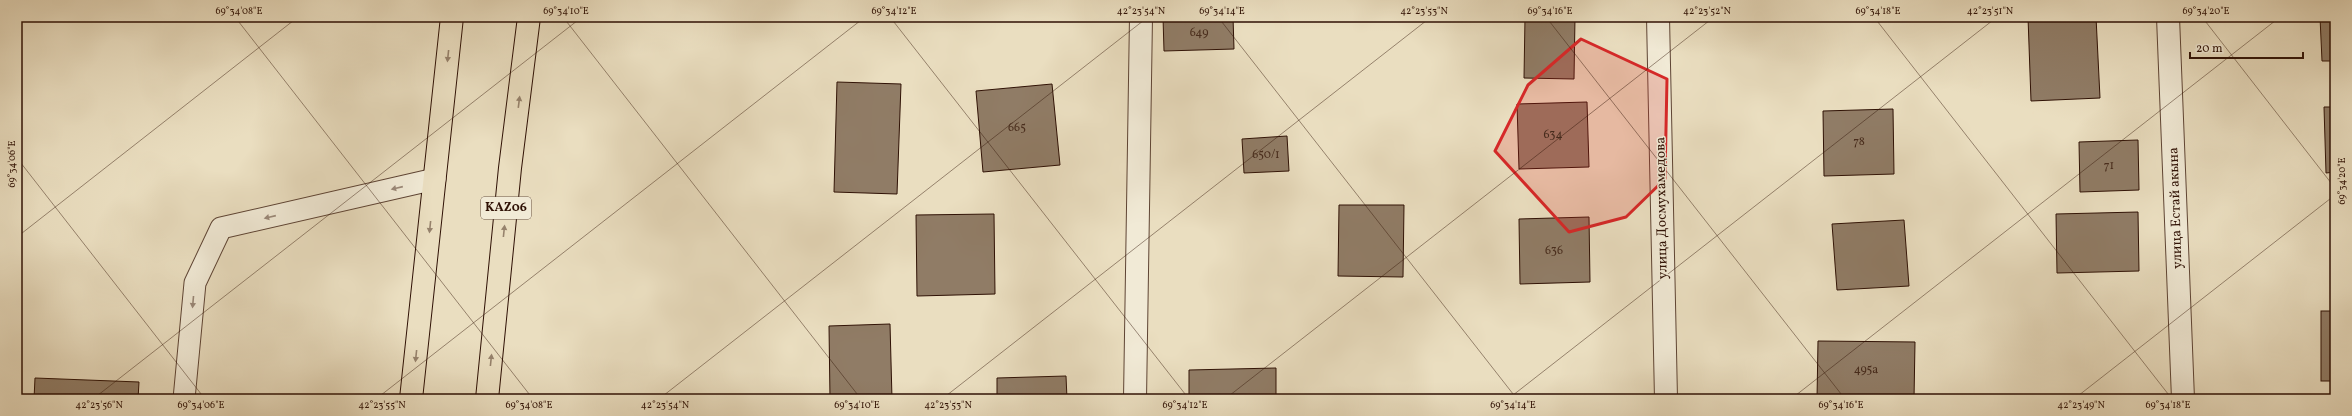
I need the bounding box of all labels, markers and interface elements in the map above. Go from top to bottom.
text: 69°34'08"E [216,4,262,18]
text: 69°34'10"E [543,4,589,18]
text: 69°34'12"E [871,4,917,18]
text: 42°23'54"N [1117,4,1166,18]
text: 69°34'14"E [1199,4,1245,18]
text: 42°23'53"N [1400,4,1448,18]
text: 69°34'16"E [1528,4,1572,18]
text: 42°23'52"N [1683,4,1731,18]
text: 69°34'18"E [1856,4,1900,18]
text: 42°23'51"N [1967,4,2014,18]
text: 69°34'20"E [2183,4,2230,18]
house number: 649 [1190,25,1208,41]
scale bar [2190,34,2303,60]
text: 20 m [2196,41,2223,57]
one-way arrow [445,50,452,62]
one-way arrow [516,96,522,108]
house number: 665 [1008,120,1026,136]
house number: 634 [1543,127,1563,143]
house number: 78 [1853,134,1865,150]
street label: улица Досмухамедова [1651,137,1673,279]
text: 69°34'06"E [5,140,19,188]
house number: 650/1 [1252,147,1280,163]
street label: улица Естай акына [2164,147,2188,269]
house number: 71 [2104,158,2114,174]
text: 69°34'20"E [2335,158,2349,205]
one-way arrow [391,185,403,191]
road number: KАZ06 [481,197,531,219]
one-way arrow [264,214,276,220]
one-way arrow [426,221,433,233]
one-way arrow [501,225,507,237]
house number: 636 [1545,243,1563,259]
one-way arrow [190,296,197,308]
one-way arrow [413,350,419,362]
one-way arrow [488,354,494,366]
house number: 495а [1854,362,1878,378]
text: 42°23'56"N [75,398,123,412]
text: 69°34'06"E [177,398,225,412]
text: 42°23'55"N [358,398,406,412]
text: 69°34'08"E [506,398,552,412]
text: 42°23'54"N [641,398,690,412]
text: 69°34'10"E [834,398,880,412]
text: 42°23'53"N [924,398,972,412]
text: 69°34'12"E [1162,398,1208,412]
text: 69°34'14"E [1490,398,1536,412]
text: 69°34'16"E [1819,398,1863,412]
text: 42°23'49"N [2057,398,2105,412]
text: 69°34'18"E [2146,398,2190,412]

